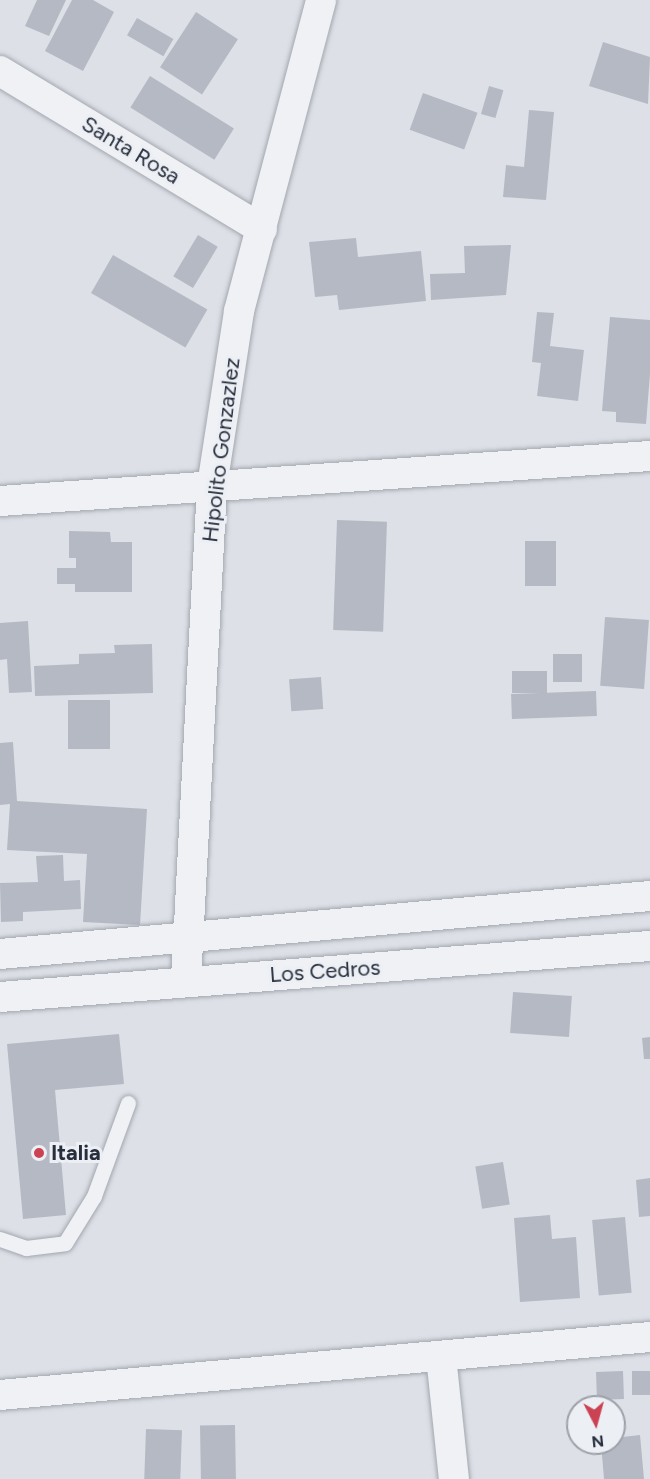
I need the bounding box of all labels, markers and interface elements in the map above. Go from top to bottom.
street label: Santa Rosa [77,110,185,190]
street label: Hipolito Gonzazlez [197,356,245,544]
street label: Los Cedros [269,954,381,988]
place label: Italia [51,1140,101,1166]
marker: Italia [32,1146,46,1160]
north arrow [566,1395,626,1455]
text: N [591,1431,605,1452]

